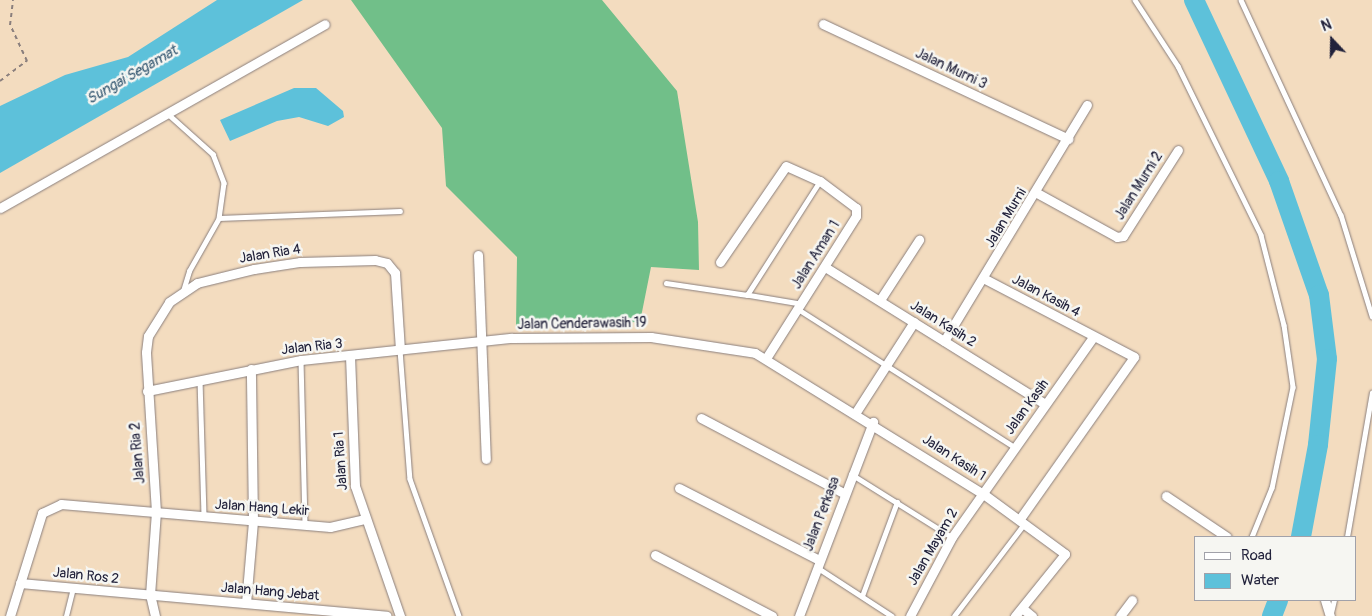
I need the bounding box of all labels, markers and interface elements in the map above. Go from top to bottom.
north arrow [1307,15,1357,65]
text: N [1319,16,1334,35]
water label: Sungai Segamat [83,42,181,108]
street label: Jalan Murni 3 [913,45,989,93]
street label: Jalan Murni 2 [1111,149,1167,223]
street label: Jalan Murni [982,185,1030,251]
street label: Jalan Aman 1 [788,218,844,292]
street label: Jalan Ria 4 [238,241,302,267]
street label: Jalan Kasih 4 [1009,271,1083,321]
street label: Jalan Kasih 2 [907,297,979,351]
street label: Jalan Cenderawasih 19 [517,314,647,334]
street label: Jalan Ria 3 [281,335,343,359]
street label: Jalan Kasih [1001,376,1053,438]
street label: Jalan Ria 2 [127,422,149,484]
street label: Jalan Ria 1 [331,431,351,491]
street label: Jalan Kasih 1 [919,431,989,485]
street label: Jalan Perkasa [800,474,844,554]
street label: Jalan Hang Lekir [214,496,310,520]
street label: Jalan Mayam 2 [904,506,962,588]
legend [1194,536,1357,601]
text: Road [1241,546,1272,565]
street label: Jalan Ros 2 [52,564,120,588]
text: Water [1241,571,1279,590]
street label: Jalan Hang Jebat [220,579,320,605]

